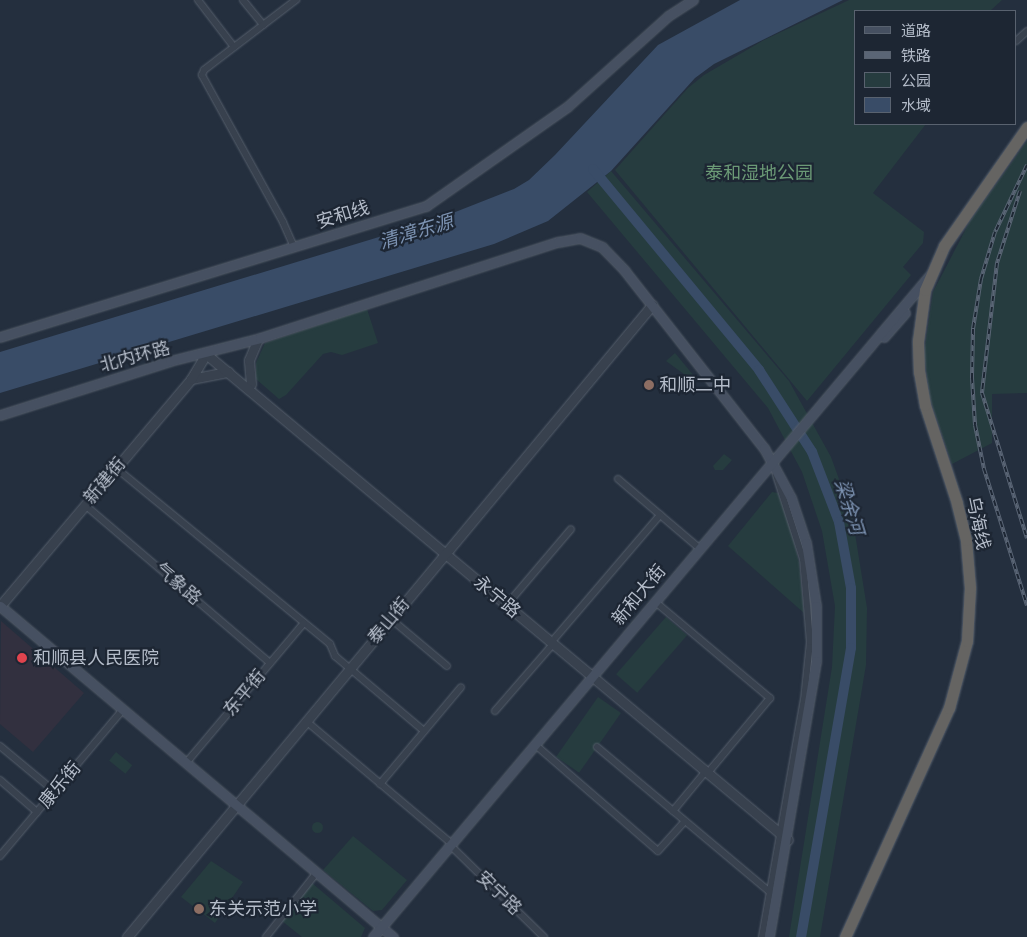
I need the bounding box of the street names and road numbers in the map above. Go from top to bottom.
street label: 安和线 [314,197,372,233]
street label: 北内环路 [97,337,173,377]
street label: 新建街 [79,453,131,509]
street label: 乌海线 [962,494,994,552]
street label: 气象路 [150,558,206,610]
street label: 新和大街 [608,560,670,630]
street label: 永宁路 [469,571,525,623]
street label: 泰山街 [363,593,415,649]
street label: 东平街 [219,665,271,721]
street label: 康乐街 [34,757,86,813]
street label: 安宁路 [472,866,526,920]

